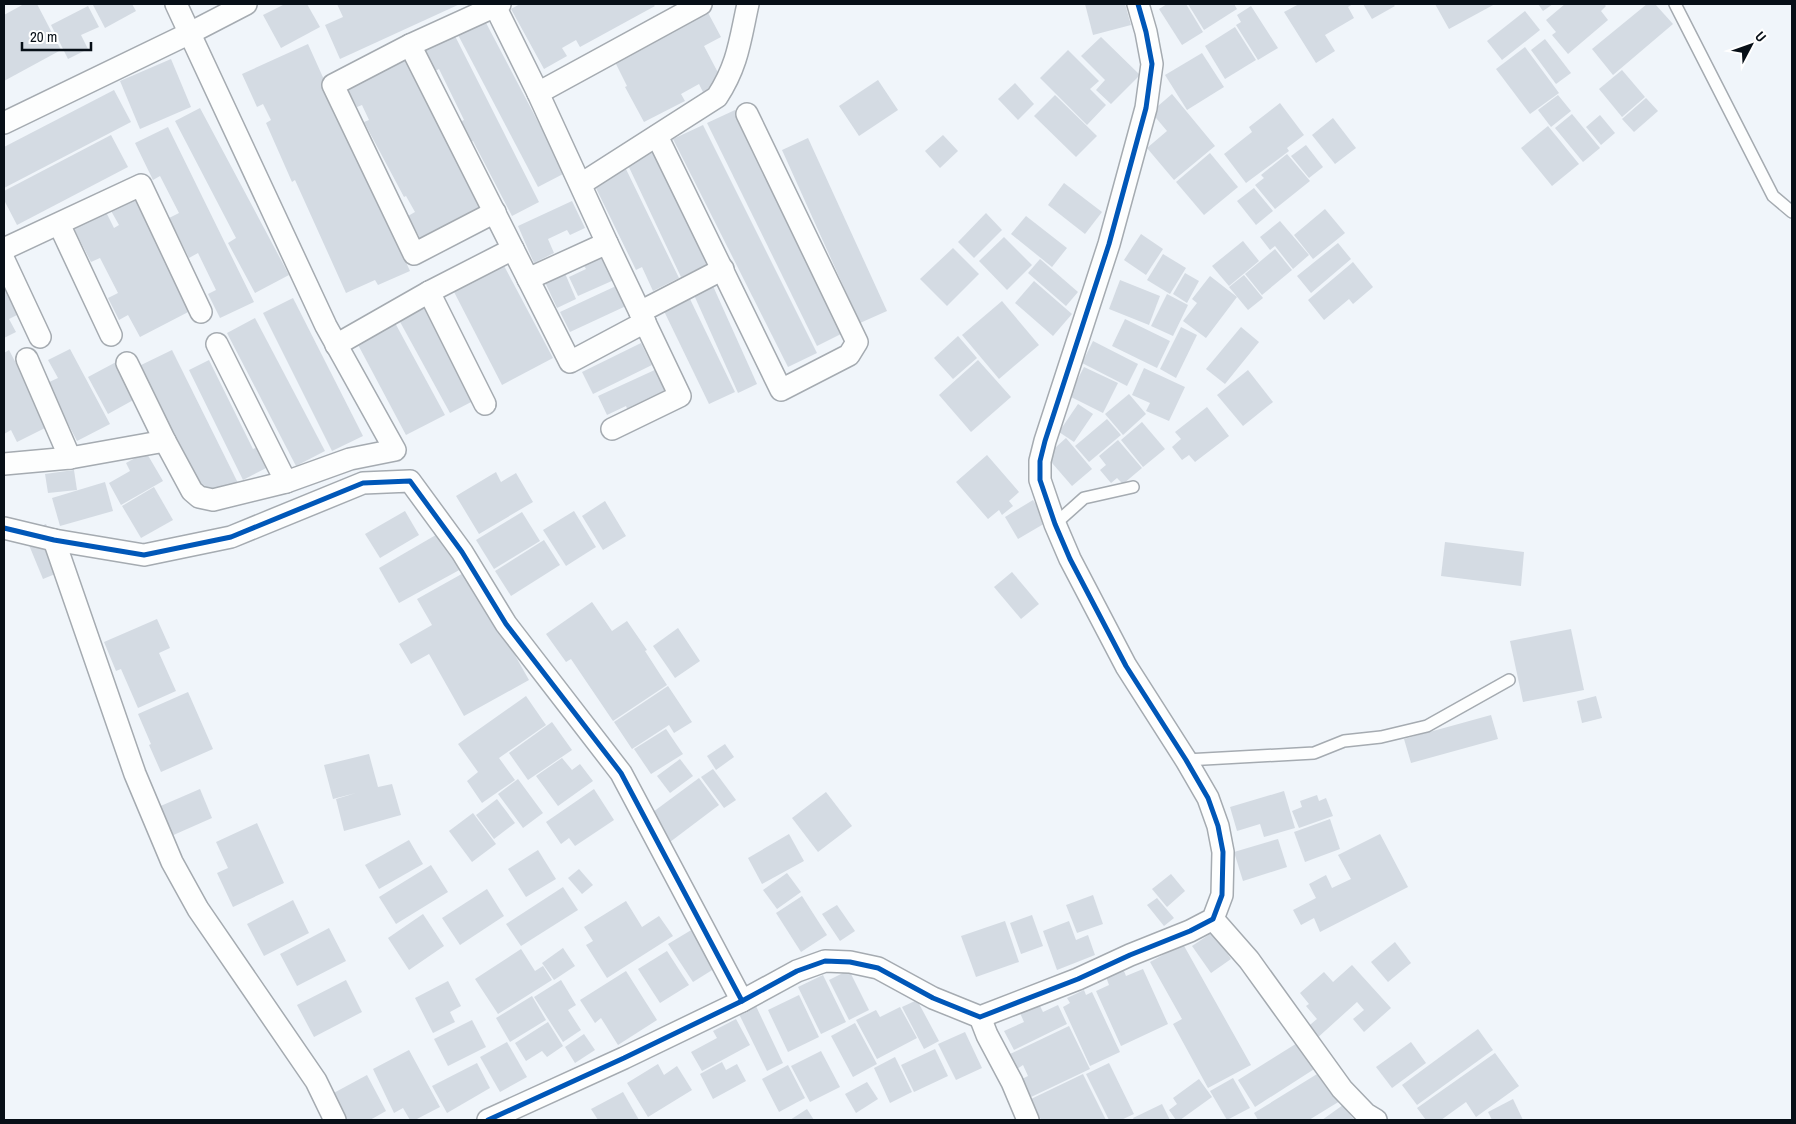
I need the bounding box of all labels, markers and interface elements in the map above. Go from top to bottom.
scale bar [22,20,91,52]
north arrow [1726,20,1776,70]
text: 20 m [30,26,57,47]
text: U [1751,27,1770,46]

